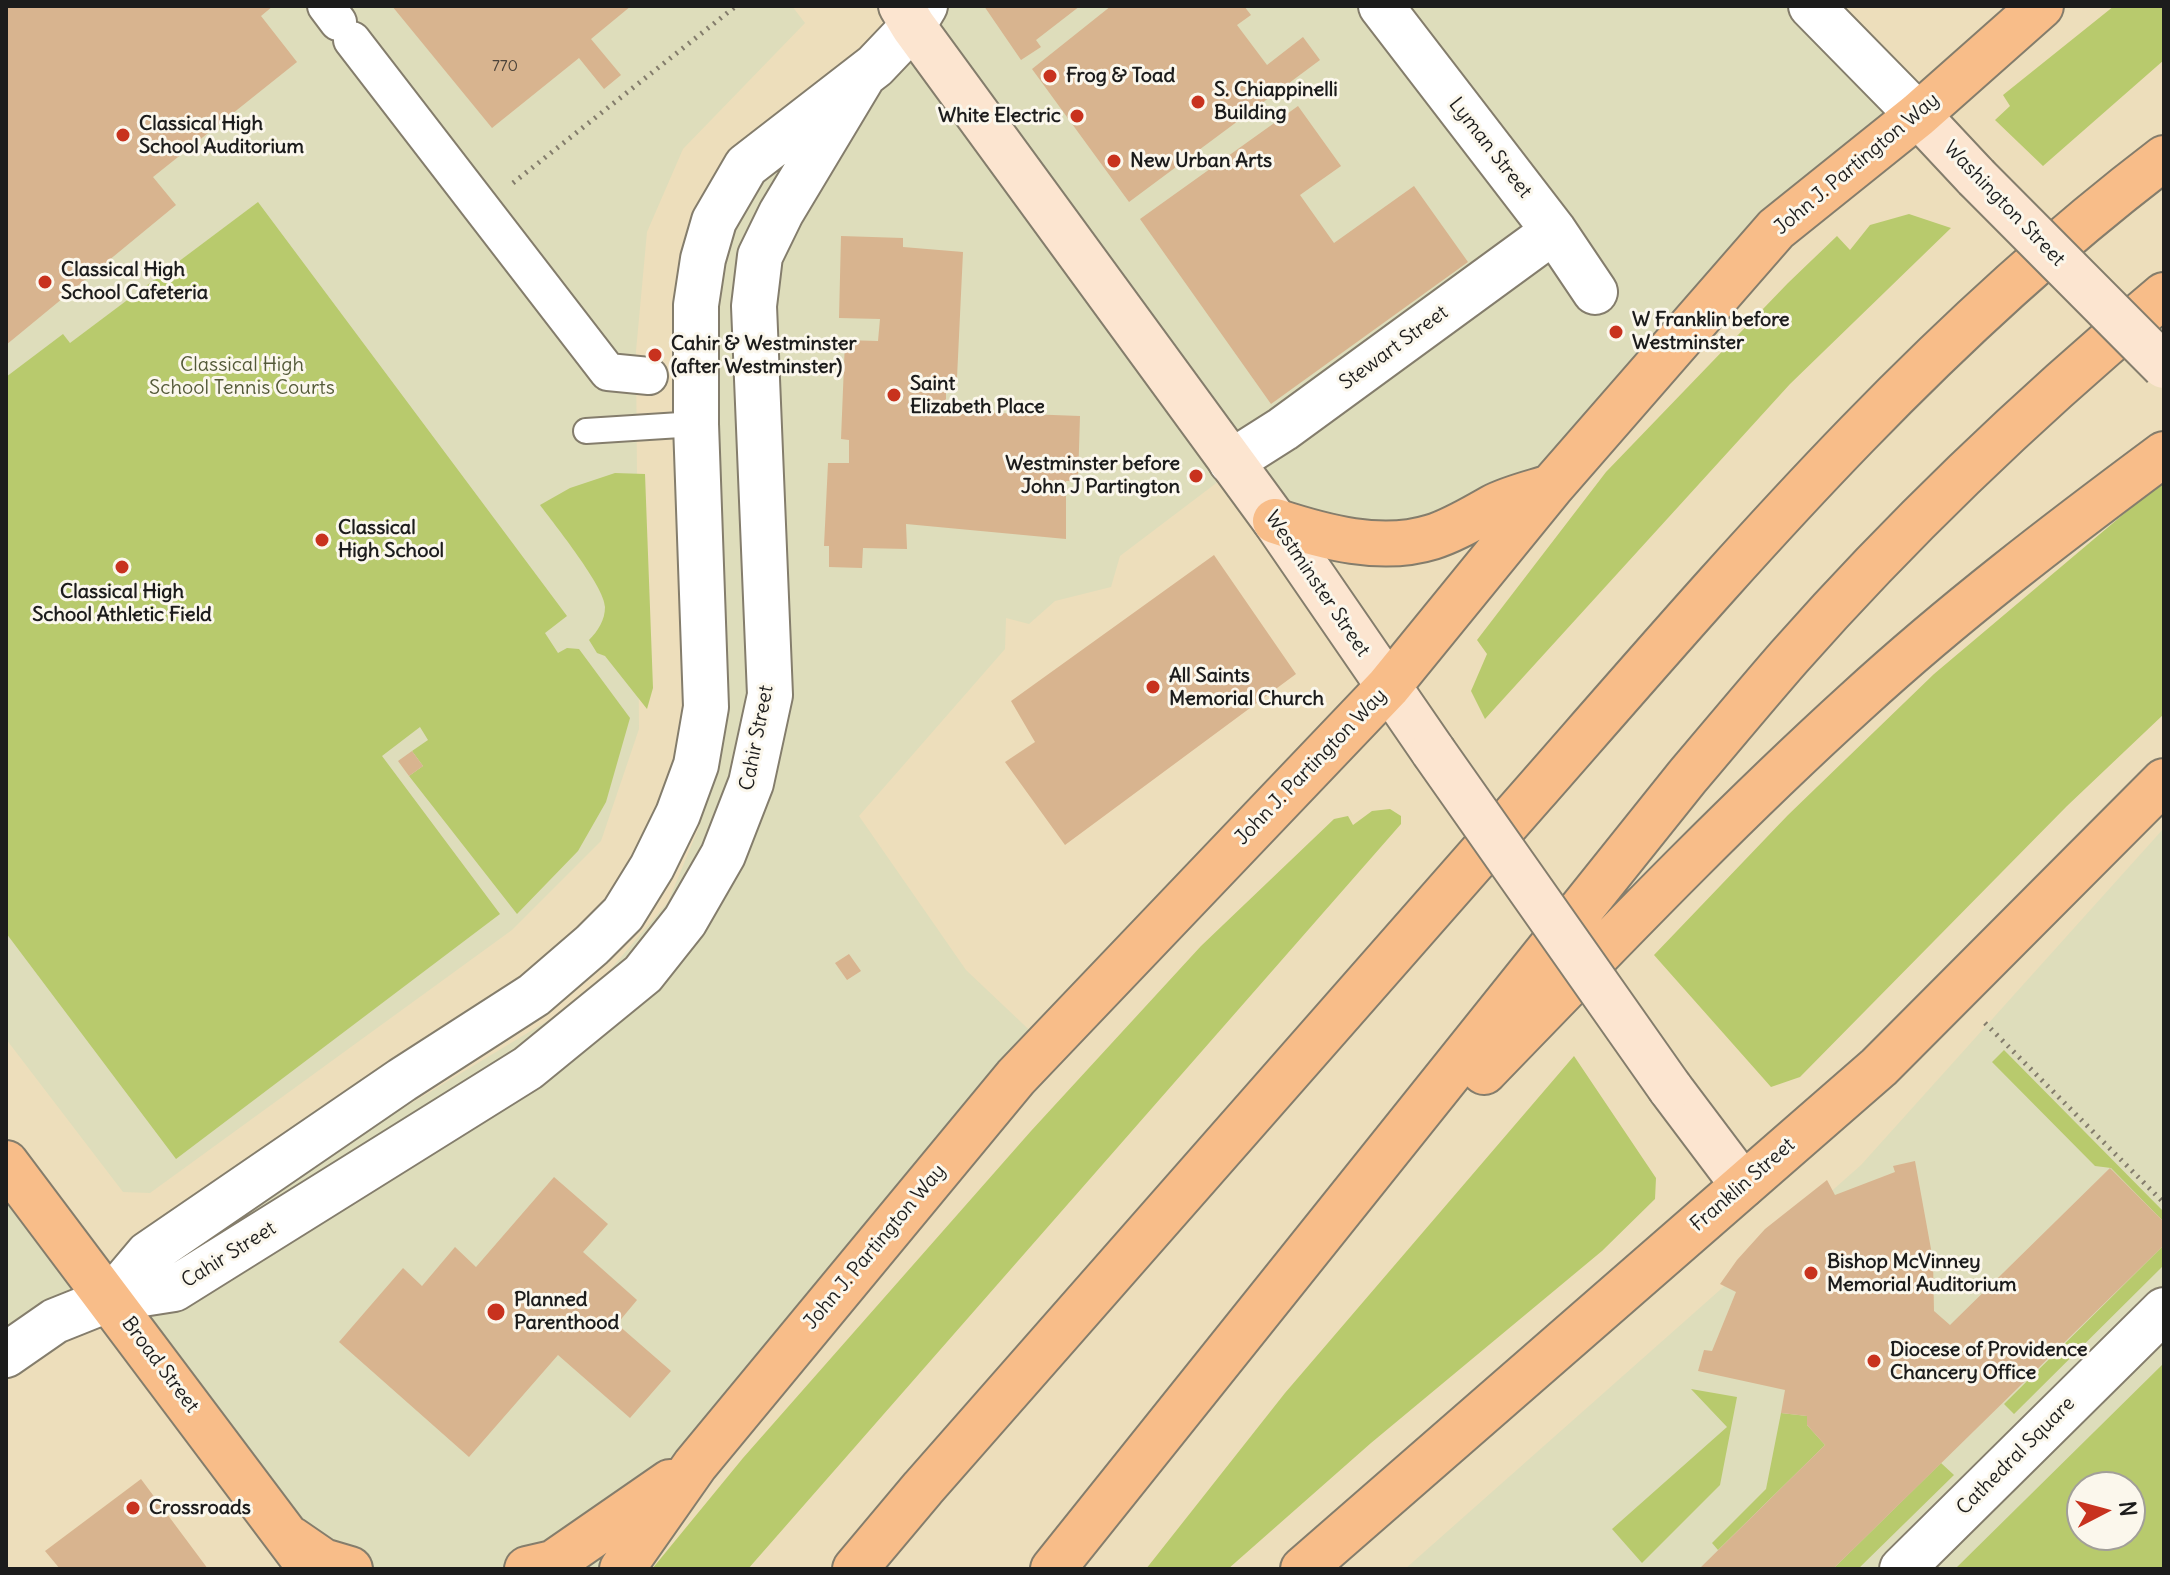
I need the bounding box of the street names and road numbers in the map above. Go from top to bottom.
street label: John J. Partington Way [1770,88,1944,240]
street label: Lyman Street [1443,93,1537,203]
street label: Washington Street [1938,136,2070,272]
street label: Stewart Street [1335,301,1453,395]
street label: Westminster Street [1259,507,1375,661]
street label: Cahir Street [735,683,779,793]
street label: John J. Partington Way [1230,684,1392,850]
street label: Franklin Street [1686,1133,1800,1237]
street label: John J. Partington Way [799,1160,951,1334]
street label: Cahir Street [177,1217,281,1293]
street label: Broad Street [116,1312,204,1418]
street label: Cathedral Square [1952,1392,2080,1520]

